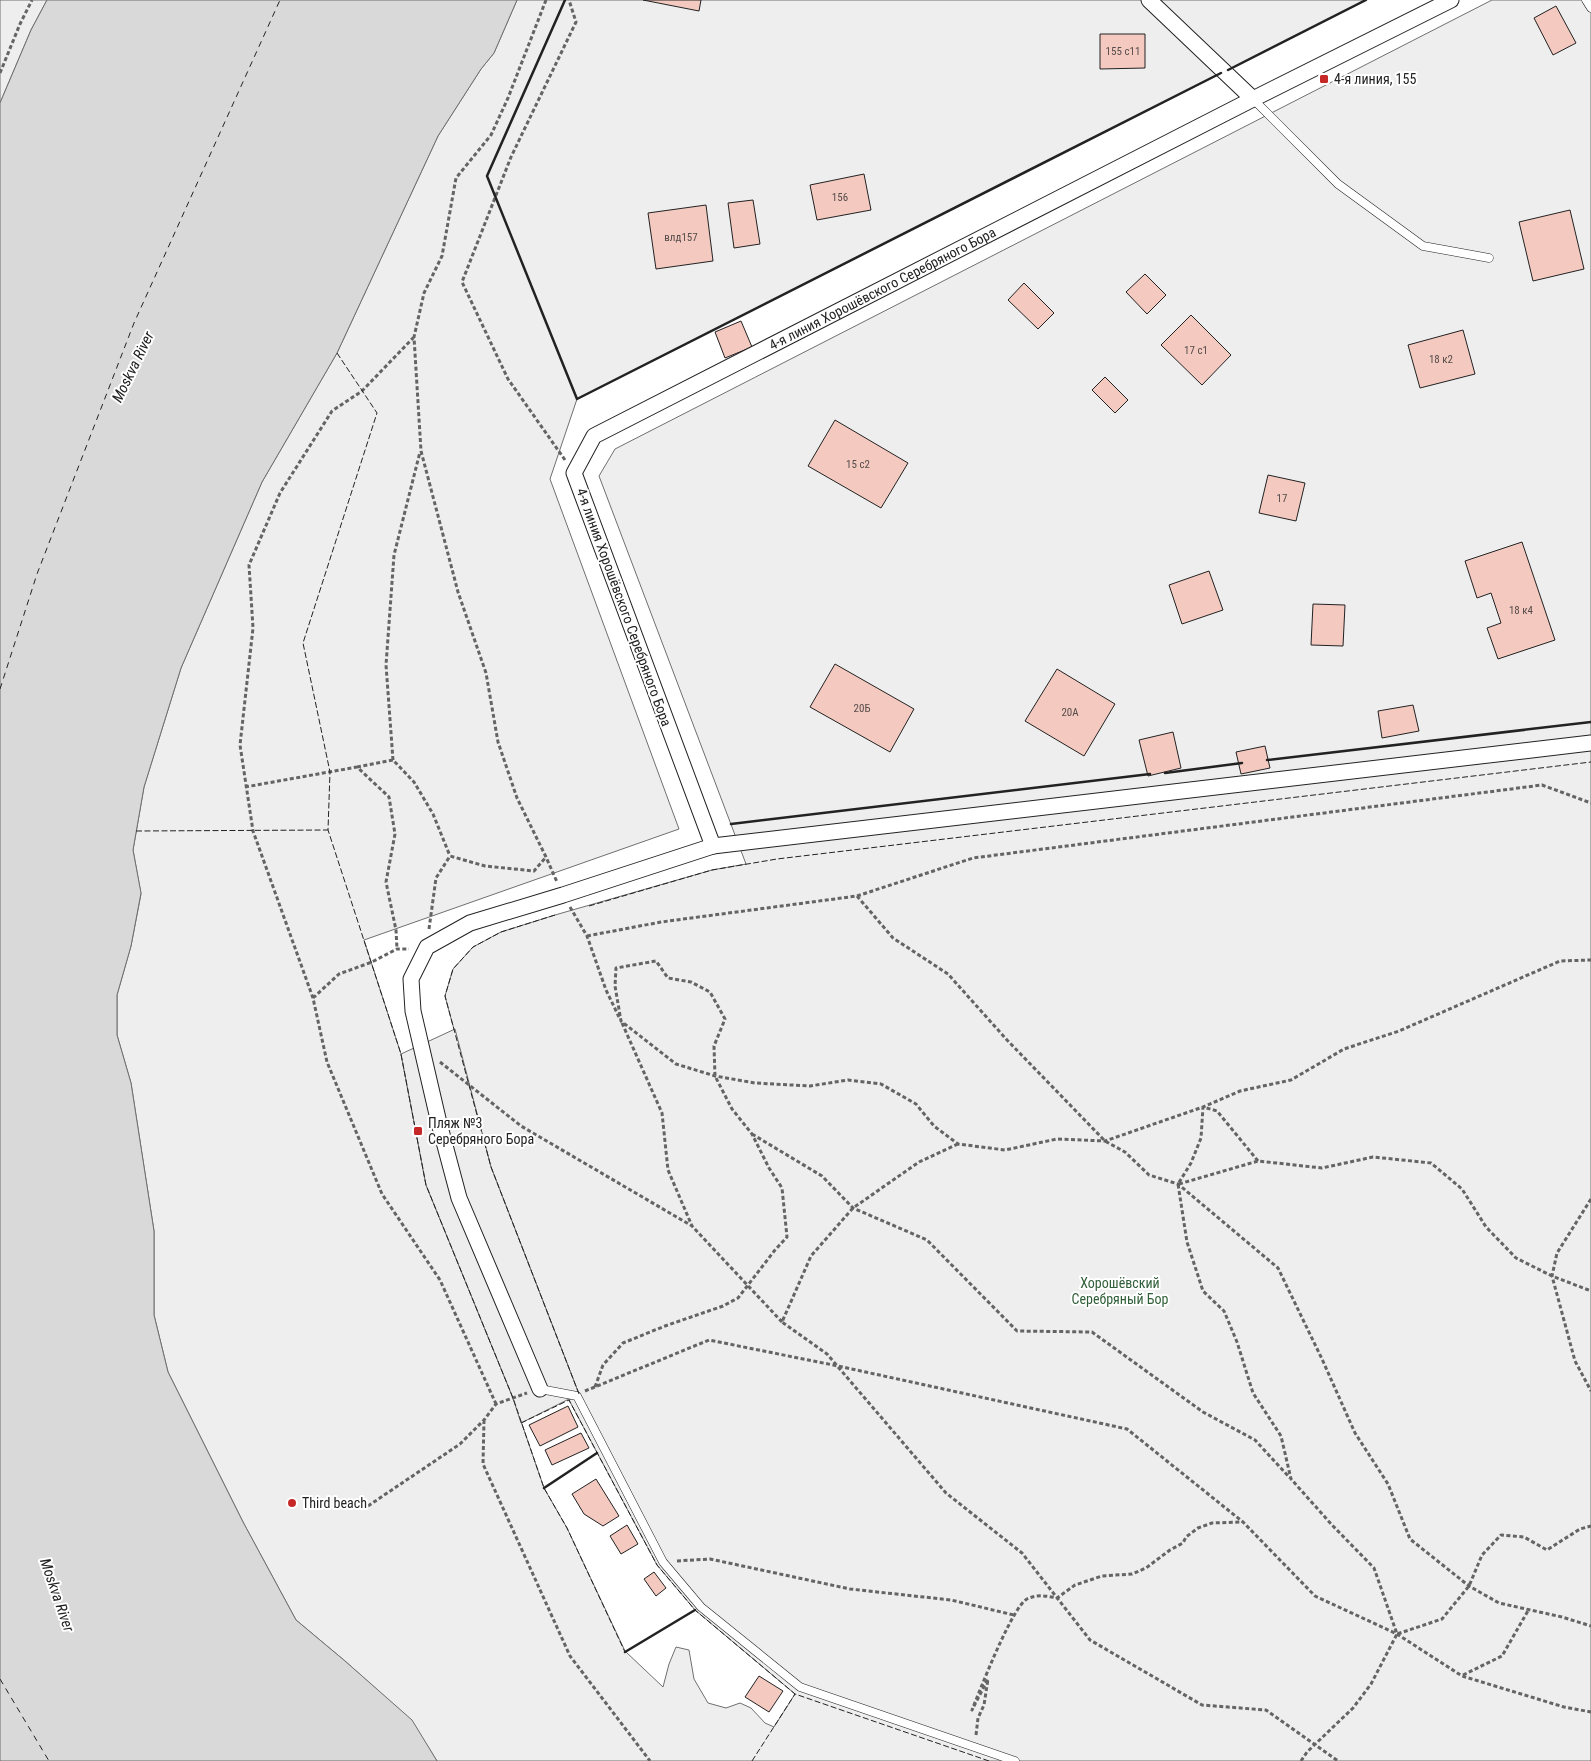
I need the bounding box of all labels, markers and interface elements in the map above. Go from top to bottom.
house number: 155 с11 [1106,45,1140,58]
place label: 4-я линия, 155 [1334,71,1416,87]
marker: 4-я линия, 155 [1318,73,1330,85]
house number: 156 [832,191,848,204]
street label: 4-я линия Хорошёвского Серебряного Бора [766,224,998,353]
house number: влд157 [664,231,698,244]
water label: Moskva River [108,328,158,405]
house number: 17 с1 [1184,344,1208,357]
house number: 18 к2 [1429,353,1453,366]
house number: 15 с2 [846,458,870,471]
street label: 4-я линия Хорошёвского Серебряного Бора [573,486,675,728]
house number: 17 [1277,492,1287,505]
house number: 18 к4 [1509,604,1534,617]
house number: 20Б [854,702,870,715]
house number: 20А [1061,706,1079,719]
place label: Пляж №3 Cеребряного Бора [428,1115,534,1147]
marker: Пляж №3 Cеребряного Бора [412,1125,424,1137]
park label: Хорошёвский Серебряный Бор [1072,1275,1169,1307]
place label: Third beach [302,1495,367,1511]
marker: Third beach [286,1497,298,1509]
water label: Moskva River [36,1556,78,1635]

